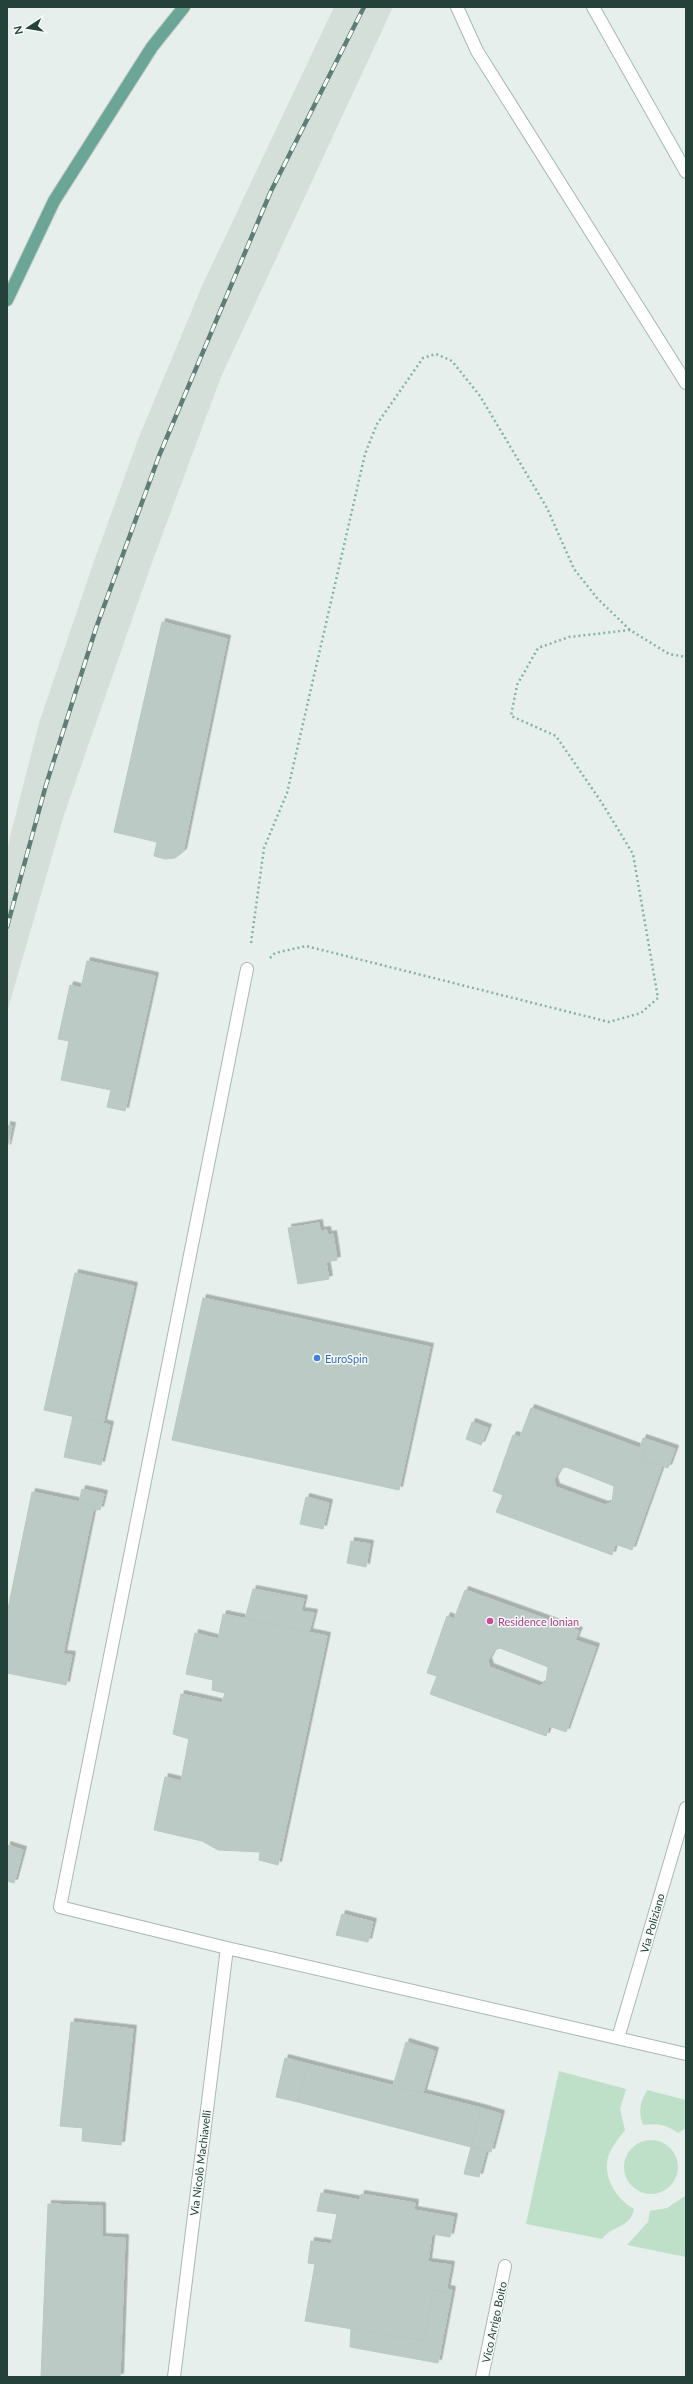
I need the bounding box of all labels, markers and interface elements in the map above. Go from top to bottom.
north arrow [8,8,48,48]
text: N [10,25,25,36]
place label: EuroSpin [325,1352,368,1365]
marker: EuroSpin [312,1353,322,1363]
place label: Residence Ionian [498,1615,579,1628]
marker: Residence Ionian [485,1616,495,1626]
street label: Via Poliziano [637,1892,667,1954]
street label: Via Nicolò Machiavelli [187,2109,213,2217]
street label: Vico Arrigo Boito [479,2280,509,2364]

